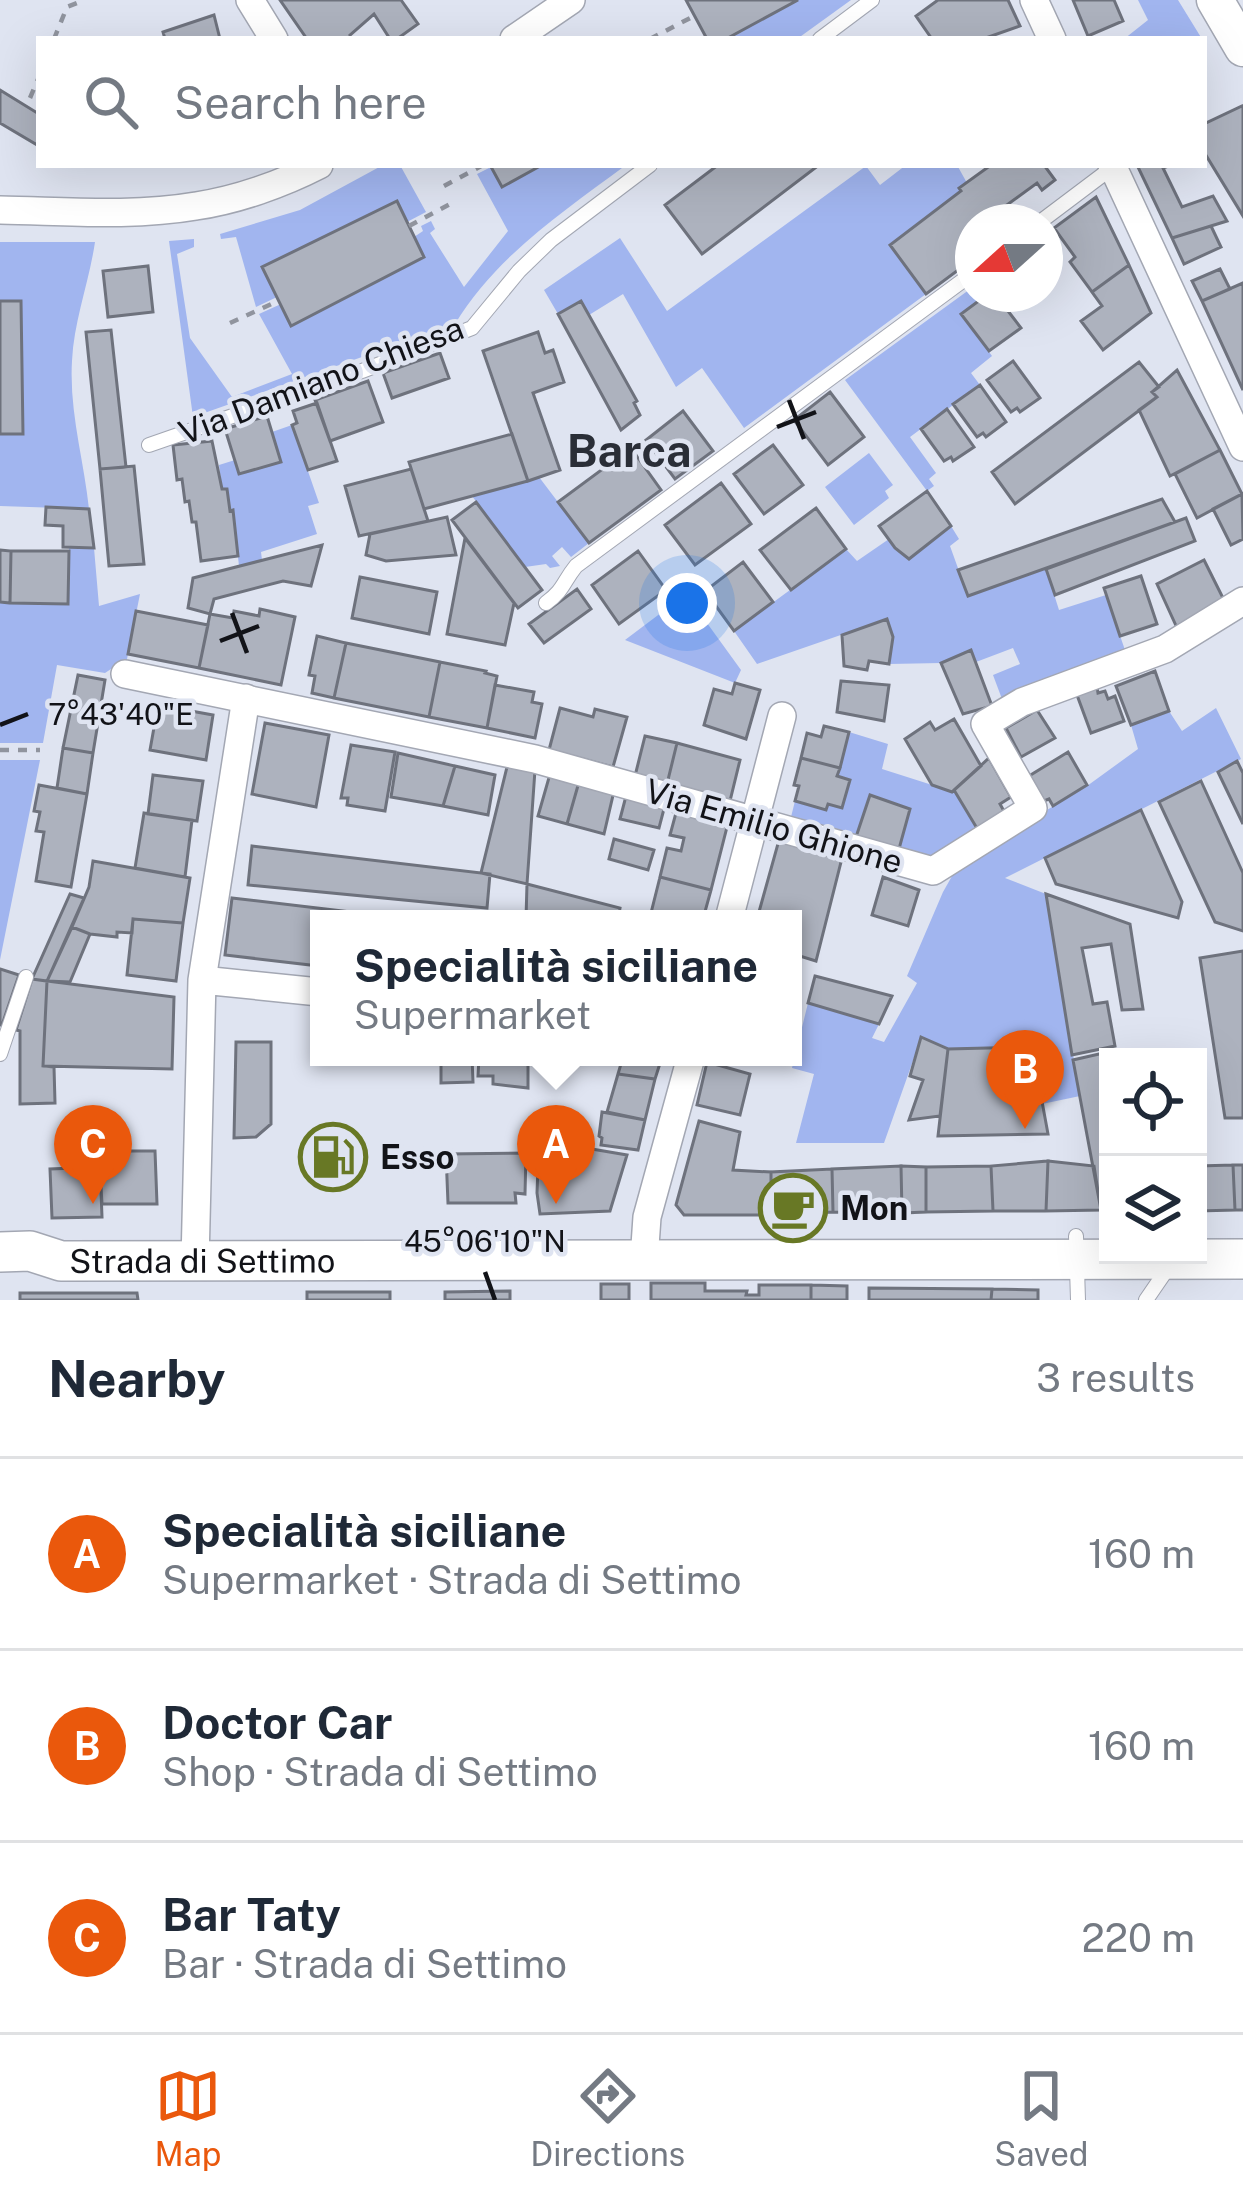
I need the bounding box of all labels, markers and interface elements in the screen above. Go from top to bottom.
search box [36,36,1207,168]
icon: search [78,69,144,135]
text: Search here [174,76,427,129]
north arrow [955,204,1063,312]
street label: Via Damiano Chiesa [173,308,469,452]
district label: Barca [567,424,691,477]
your location [657,573,717,633]
text: 7°43'40"E [48,696,194,732]
street label: Via Emilio Ghione [641,771,907,881]
popup [310,910,802,1066]
text: Specialità siciliane [354,939,758,992]
text: Supermarket [354,992,591,1038]
pin: B [986,1030,1064,1129]
map controls [1099,1048,1207,1264]
button: locate [1099,1048,1207,1156]
pin: C [54,1105,132,1204]
pin: A [517,1105,595,1204]
fuel station icon: Esso [298,1122,368,1192]
place label: Esso [380,1138,454,1176]
button: layers [1099,1156,1207,1264]
cafe icon: Mon [758,1173,828,1243]
place label: Mon [840,1189,908,1227]
text: 45°06'10"N [404,1223,566,1259]
street label: Strada di Settimo [69,1242,336,1280]
text: Nearby [48,1349,225,1408]
text: 3 results [1036,1355,1195,1401]
text: Specialità siciliane [162,1504,566,1557]
text: A [73,1531,101,1577]
text: 160 m [1088,1531,1195,1577]
text: Supermarket · Strada di Settimo [162,1557,742,1603]
text: Doctor Car [162,1696,392,1749]
text: B [74,1723,100,1769]
text: 160 m [1088,1723,1195,1769]
text: Shop · Strada di Settimo [162,1749,598,1795]
text: Bar Taty [162,1888,341,1941]
text: C [73,1915,101,1961]
text: 220 m [1081,1915,1195,1961]
text: Bar · Strada di Settimo [162,1941,567,1987]
tab: Map [154,2063,221,2173]
tab: Directions [530,2063,685,2173]
tab: Saved [994,2063,1089,2173]

